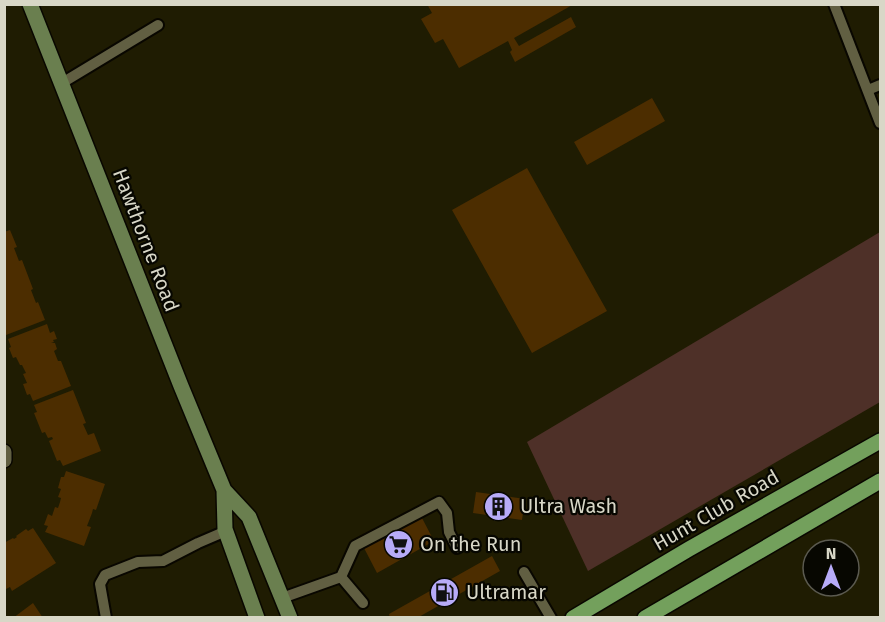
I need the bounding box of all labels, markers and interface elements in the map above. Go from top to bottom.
street label: Hawthorne Road [108,165,184,315]
street label: Hunt Club Road [649,464,783,556]
building icon: Ultra Wash [483,490,515,522]
place label: Ultra Wash [520,494,617,518]
supermarket icon: On the Run [383,528,415,560]
place label: On the Run [420,532,521,556]
north arrow [801,538,861,598]
text: N [826,544,836,563]
fuel station icon: Ultramar [429,576,461,608]
place label: Ultramar [466,580,546,604]

